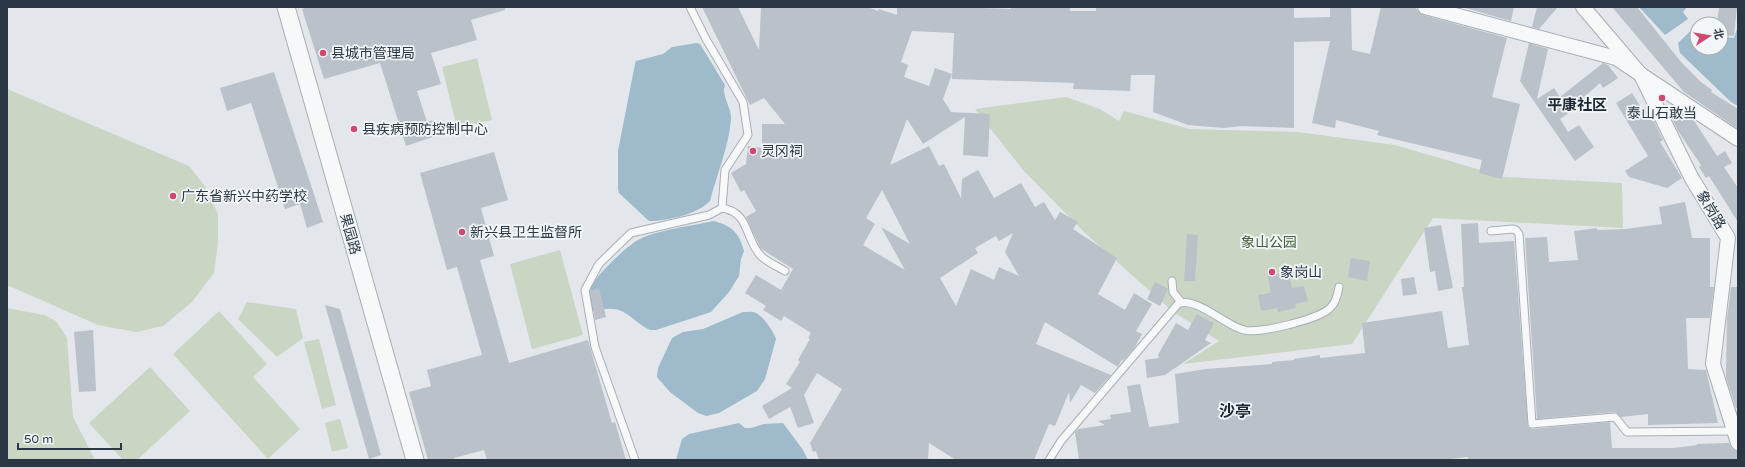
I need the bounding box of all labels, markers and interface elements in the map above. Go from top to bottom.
north arrow [1689,16,1729,56]
text: 北 [1711,27,1726,41]
place label: 县城市管理局 [331,45,415,62]
marker: 县城市管理局 [318,48,328,58]
marker: 泰山石敢当 [1657,93,1667,103]
district label: 平康社区 [1547,96,1607,114]
place label: 泰山石敢当 [1627,105,1697,122]
place label: 县疾病预防控制中心 [362,121,488,138]
marker: 县疾病预防控制中心 [349,124,359,134]
place label: 灵冈祠 [761,143,803,160]
marker: 灵冈祠 [748,146,758,156]
place label: 广东省新兴中药学校 [181,188,307,205]
street label: 象岗路 [1693,188,1729,232]
marker: 广东省新兴中药学校 [168,191,178,201]
street label: 果园路 [336,211,364,257]
place label: 新兴县卫生监督所 [470,224,582,241]
marker: 新兴县卫生监督所 [457,227,467,237]
park label: 象山公园 [1241,234,1297,251]
place label: 象岗山 [1280,264,1322,281]
marker: 象岗山 [1267,267,1277,277]
district label: 沙亭 [1219,402,1251,422]
scale bar [18,425,121,451]
text: 50 m [24,432,53,446]

